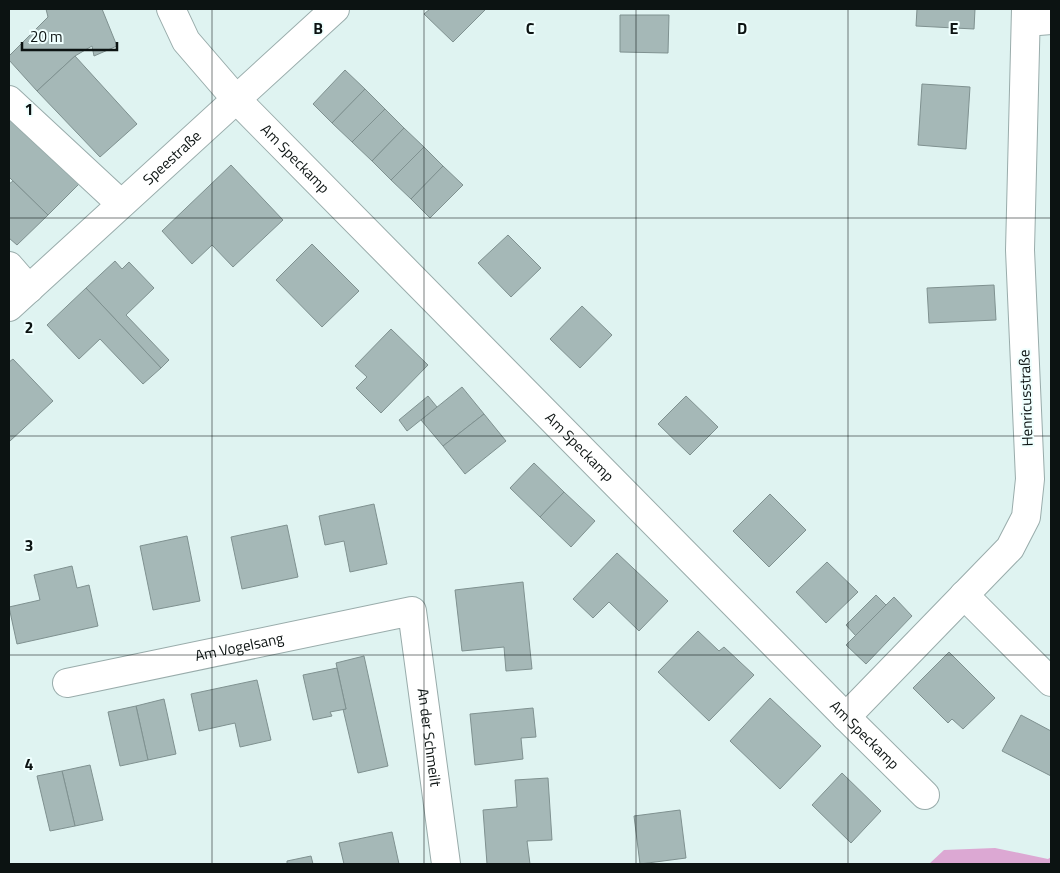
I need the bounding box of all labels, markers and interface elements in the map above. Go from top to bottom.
text: B [313,16,323,40]
text: C [526,16,535,40]
text: D [737,16,747,40]
text: E [950,16,959,40]
scale bar [22,20,118,52]
text: 20 m [30,25,63,48]
text: 1 [25,97,33,121]
street label: Am Speckamp [256,118,335,199]
street label: Speestraße [137,125,206,190]
text: 2 [25,315,33,339]
street label: Henricusstraße [1012,349,1039,447]
street label: Am Speckamp [540,407,620,487]
text: 3 [25,533,33,557]
street label: Am Vogelsang [193,626,286,667]
street label: An der Schmeilt [411,687,448,789]
street label: Am Speckamp [825,695,905,775]
text: 4 [25,752,34,776]

